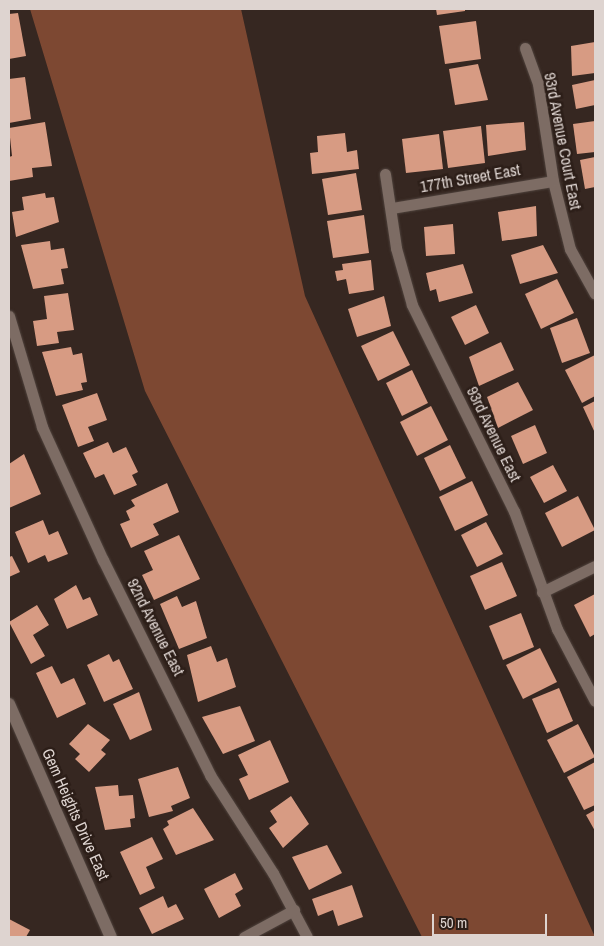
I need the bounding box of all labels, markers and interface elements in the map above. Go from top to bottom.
street label: 93rd Avenue Court East [540,71,586,211]
street label: 177th Street East [418,160,522,196]
street label: 93rd Avenue East [463,383,525,485]
street label: 92nd Avenue East [123,575,189,679]
street label: Gem Heights Drive East [38,745,114,883]
scale bar [434,904,549,936]
text: 50 m [440,912,467,933]

